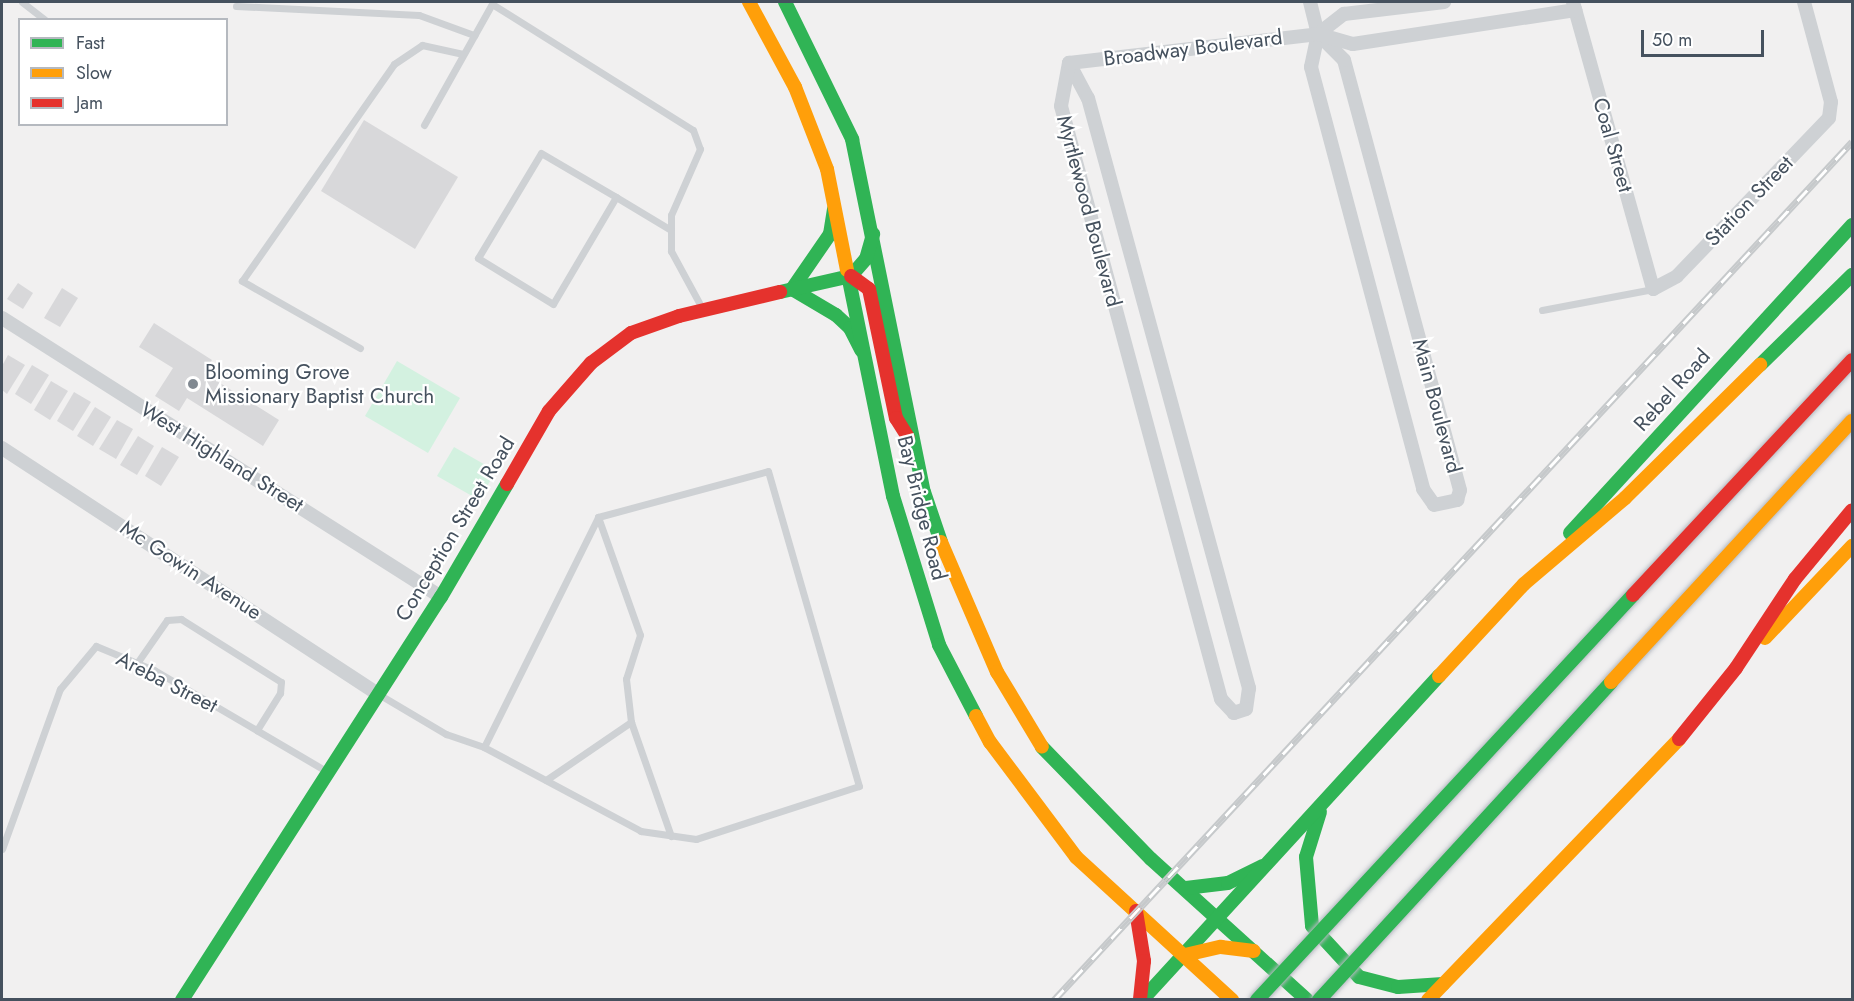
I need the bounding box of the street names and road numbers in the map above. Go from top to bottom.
street label: Broadway Boulevard [1102,25,1284,71]
street label: Coal Street [1587,95,1639,195]
street label: Myrtlewood Boulevard [1051,113,1127,309]
street label: Station Street [1700,151,1798,251]
street label: Main Boulevard [1407,336,1467,476]
street label: Rebel Road [1629,344,1715,436]
street label: West Highland Street [136,397,308,517]
street label: Conception Street Road [390,432,520,626]
street label: Bay Bridge Road [892,433,952,583]
street label: Mc Gowin Avenue [116,515,266,625]
street label: Areba Street [112,646,222,718]

